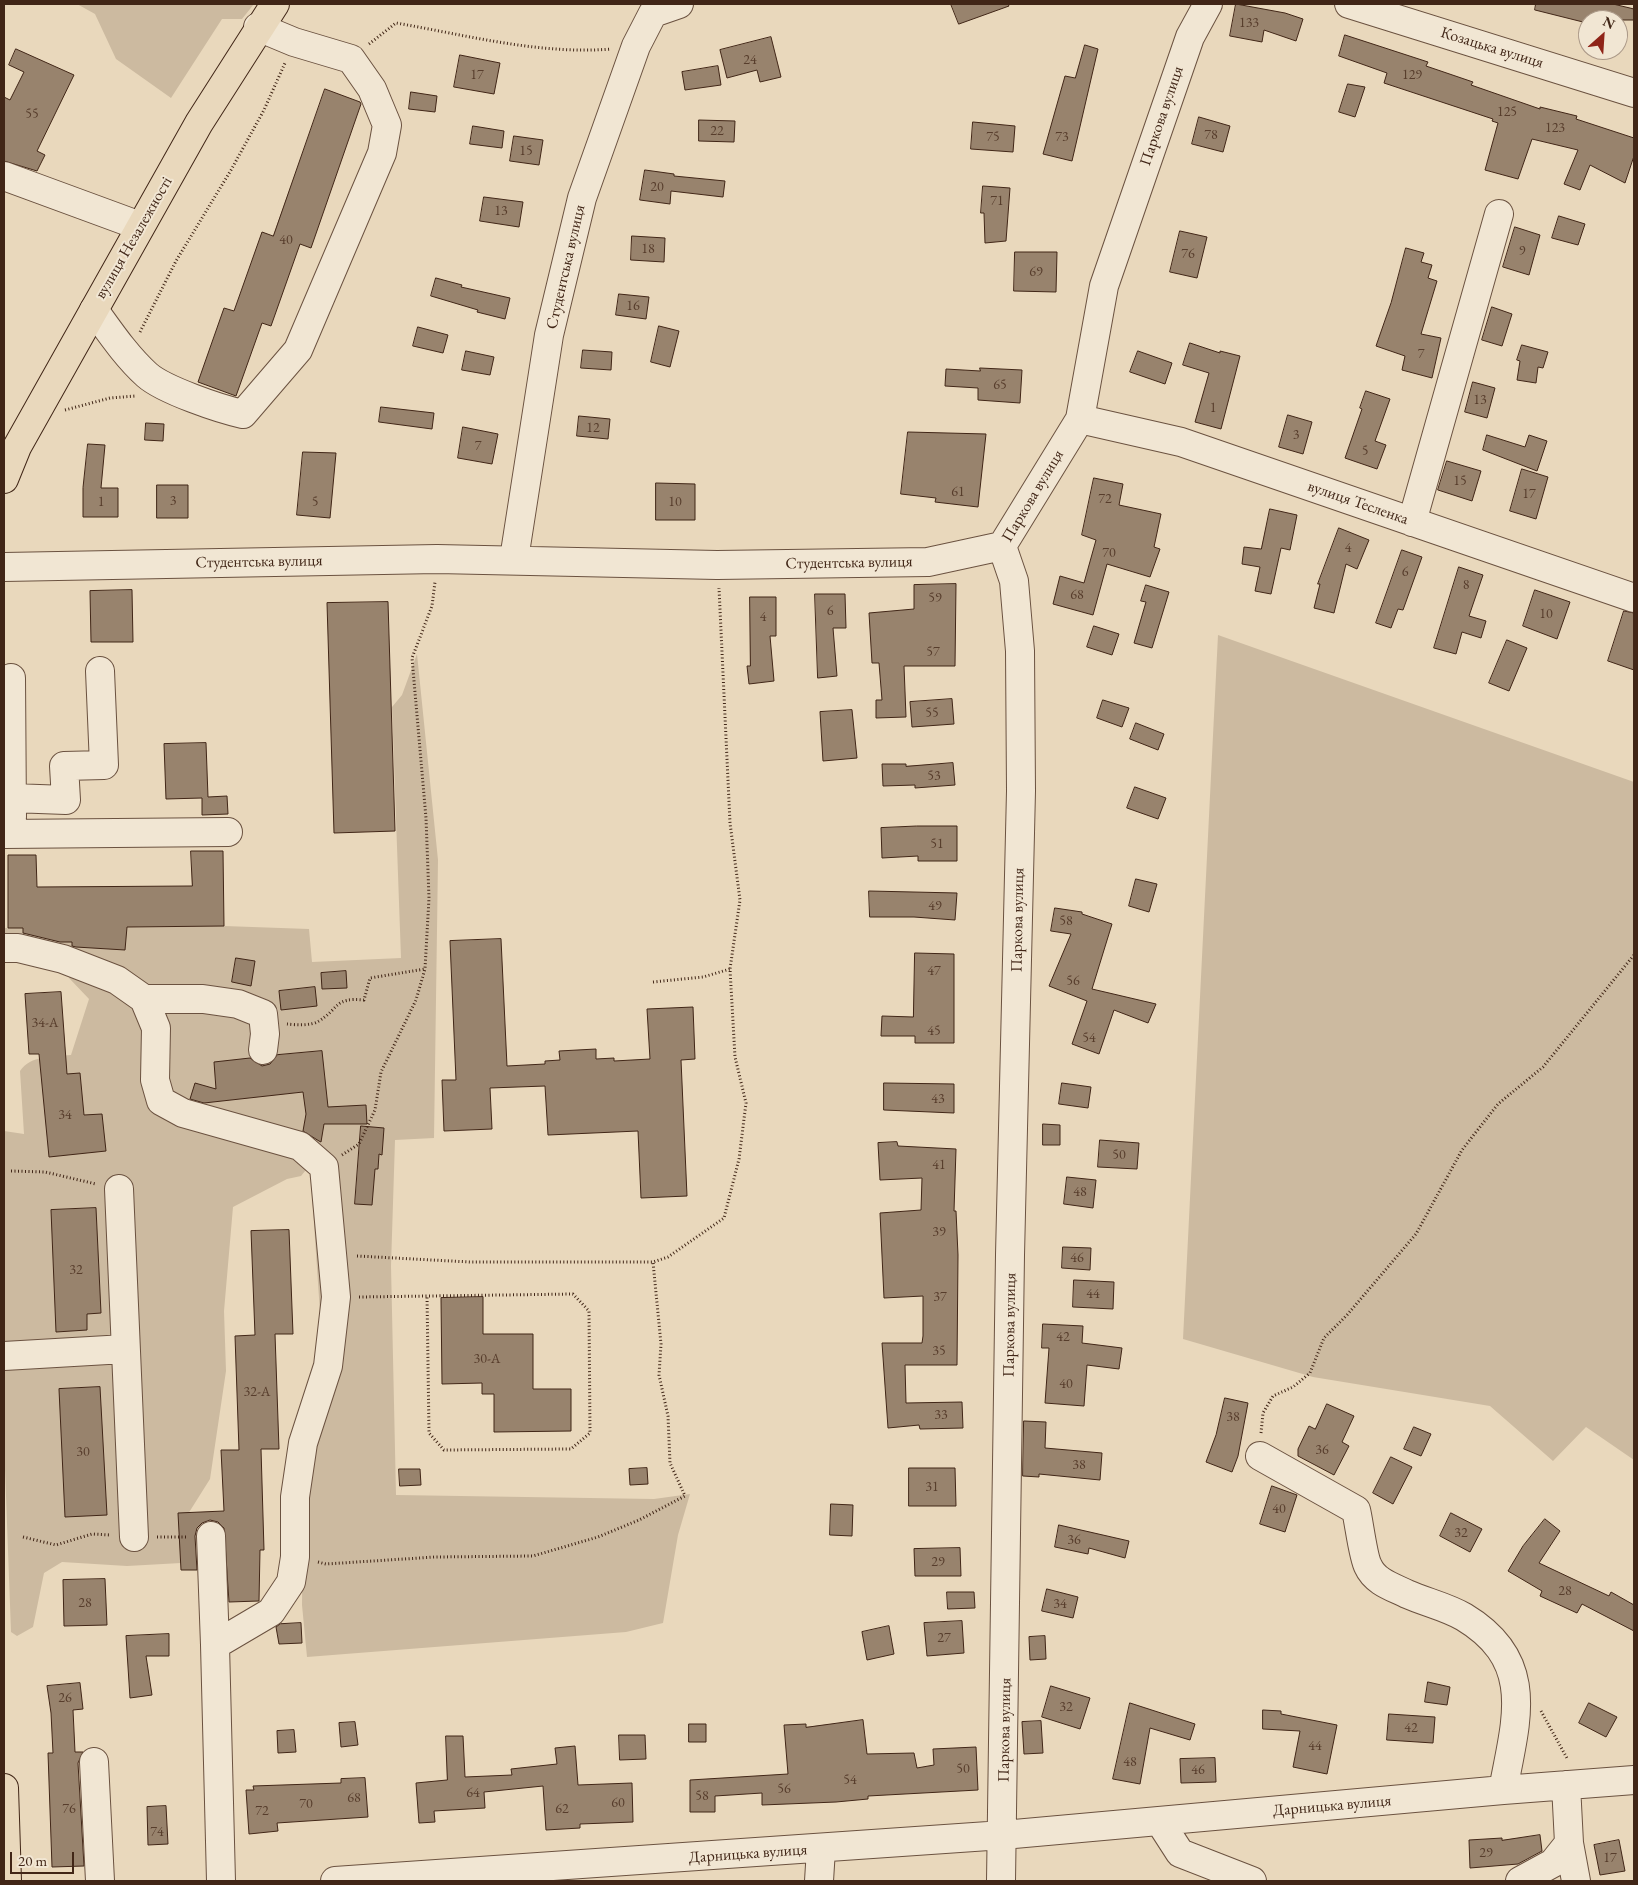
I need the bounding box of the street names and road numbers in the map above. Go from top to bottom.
street label: Козацька вулиця [1438,23,1546,73]
street label: Паркова вулиця [1136,64,1188,168]
street label: вулиця Незалежності [91,174,177,302]
street label: Студентська вулиця [542,203,590,331]
street label: Паркова вулиця [998,446,1068,546]
street label: вулиця Тесленка [1305,477,1411,529]
street label: Студентська вулиця [195,551,323,573]
street label: Студентська вулиця [785,552,913,574]
street label: Паркова вулиця [1007,868,1029,972]
street label: Паркова вулиця [999,1273,1021,1377]
street label: Паркова вулиця [994,1678,1016,1782]
street label: Дарницька вулиця [1272,1791,1392,1821]
street label: Дарницька вулиця [688,1840,808,1868]

